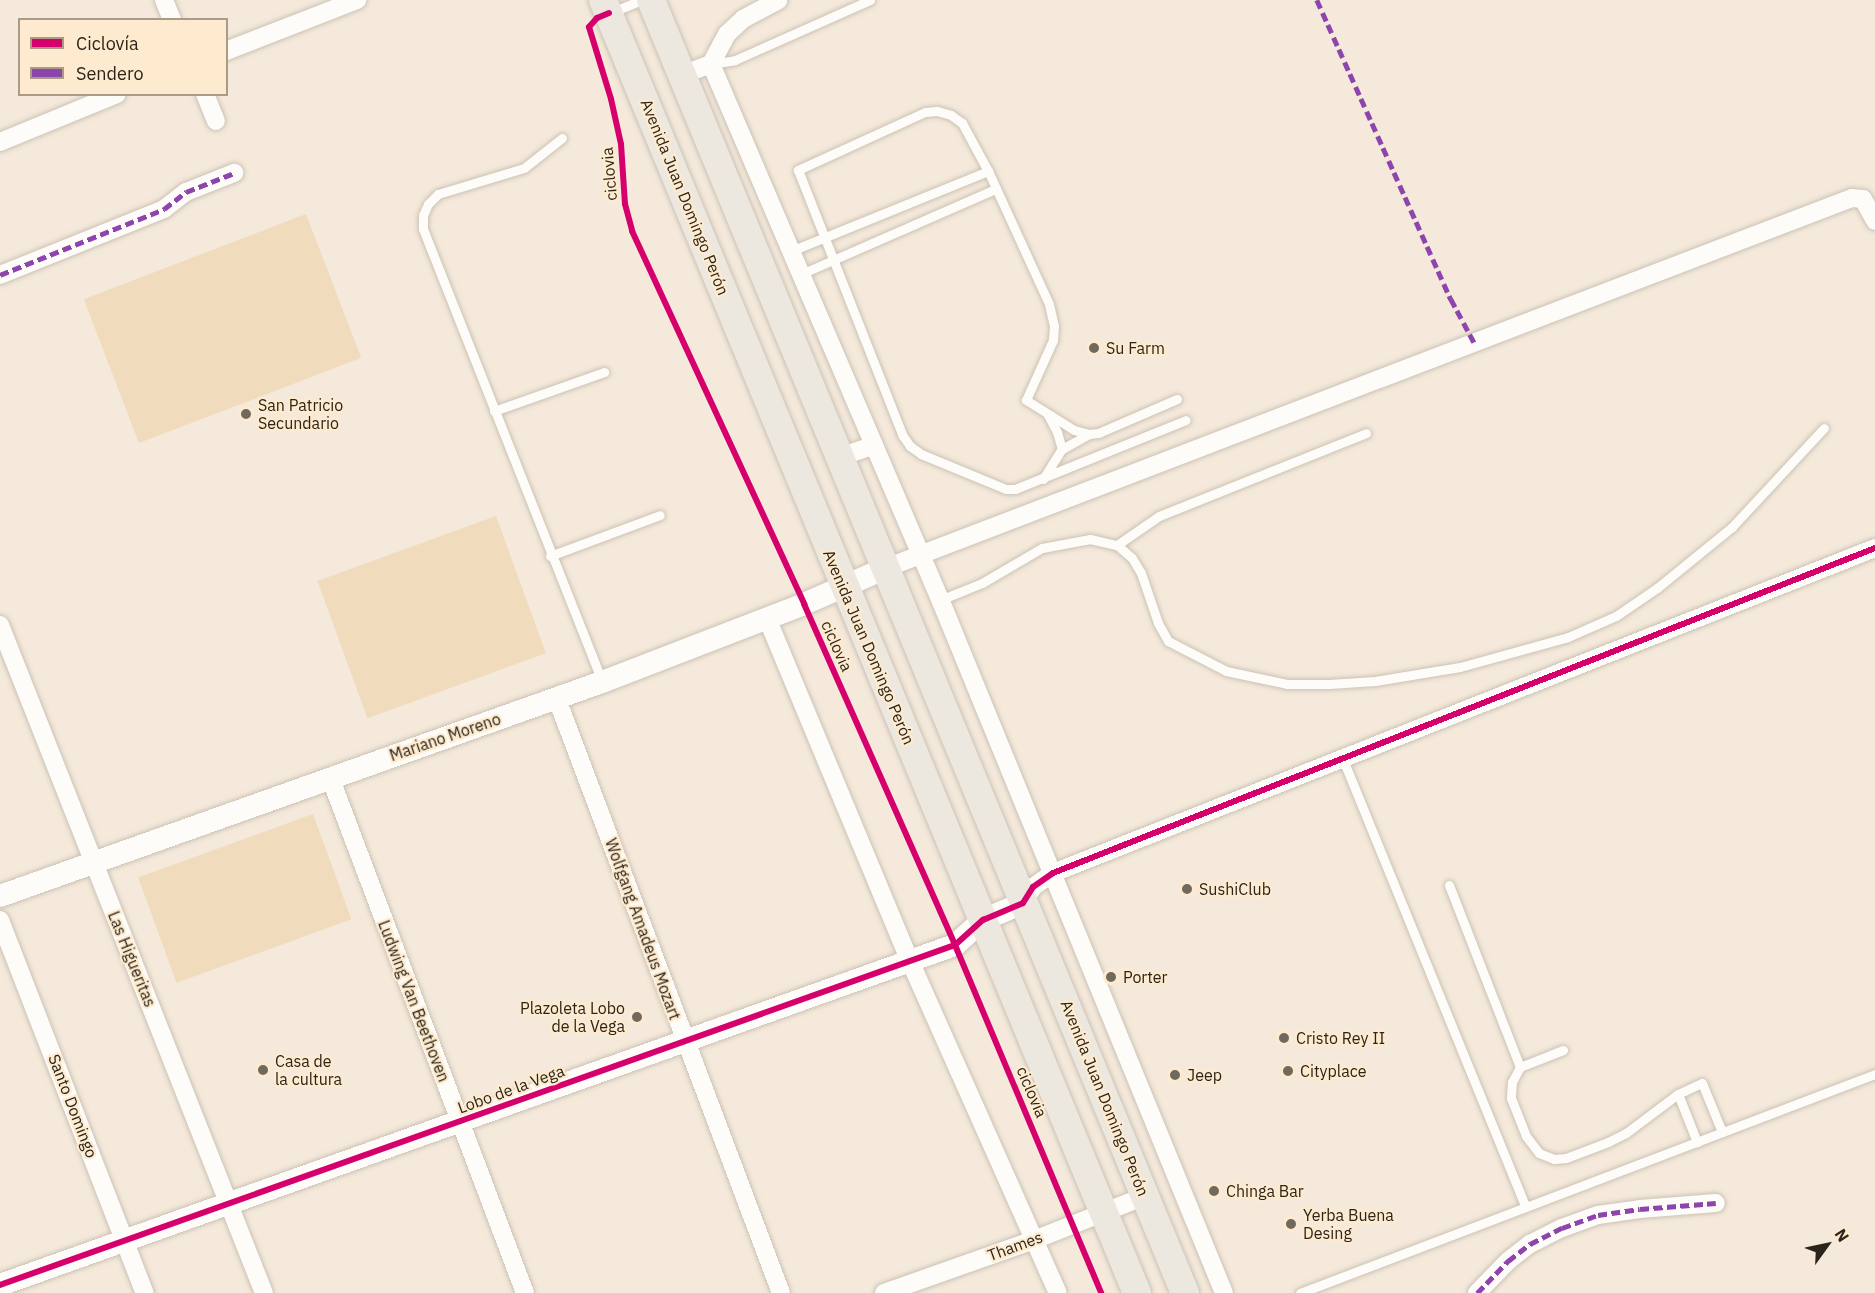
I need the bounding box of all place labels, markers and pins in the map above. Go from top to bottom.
place label: Su Farm [1106,338,1165,358]
marker: Su Farm [1087,341,1101,355]
place label: San Patricio Secundario [258,395,343,433]
marker: San Patricio Secundario [239,407,253,421]
place label: SushiClub [1199,879,1271,899]
marker: SushiClub [1180,882,1194,896]
place label: Porter [1123,967,1167,987]
marker: Porter [1104,970,1118,984]
place label: Plazoleta Lobo de la Vega [520,998,625,1036]
marker: Plazoleta Lobo de la Vega [630,1010,644,1024]
place label: Cristo Rey II [1296,1028,1385,1048]
marker: Cristo Rey II [1277,1031,1291,1045]
place label: Casa de la cultura [275,1051,342,1089]
place label: Cityplace [1300,1061,1366,1081]
marker: Casa de la cultura [256,1063,270,1077]
marker: Cityplace [1281,1064,1295,1078]
place label: Jeep [1187,1065,1222,1085]
marker: Jeep [1168,1068,1182,1082]
place label: Chinga Bar [1226,1181,1304,1201]
marker: Chinga Bar [1207,1184,1221,1198]
place label: Yerba Buena Desing [1303,1205,1394,1243]
marker: Yerba Buena Desing [1284,1217,1298,1231]

